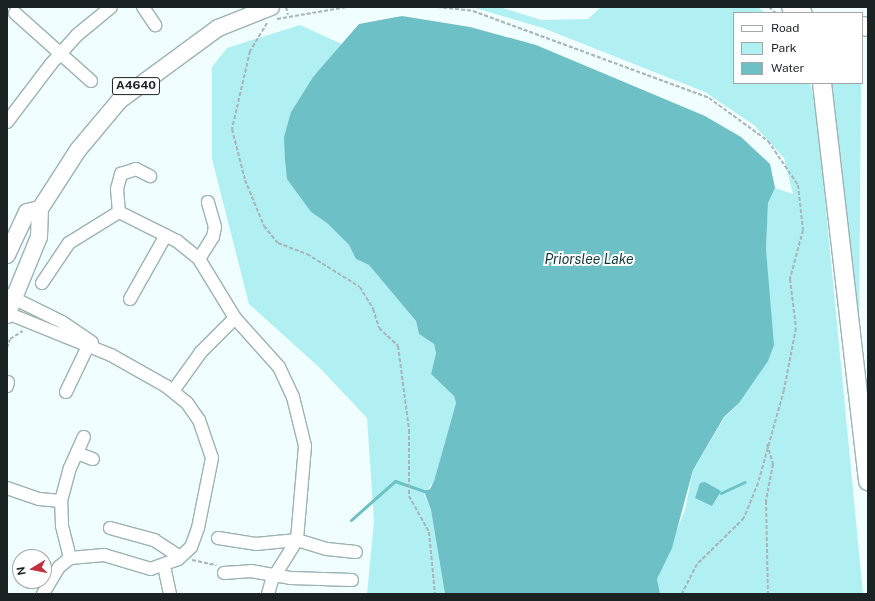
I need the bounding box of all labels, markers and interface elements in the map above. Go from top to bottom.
legend [733,12,863,84]
text: Road [771,21,799,35]
text: Park [771,41,797,55]
text: Water [771,61,804,75]
road number: A4640 [111,76,161,96]
water label: Priorslee Lake [544,251,634,267]
north arrow [12,549,52,589]
text: N [15,566,28,576]

